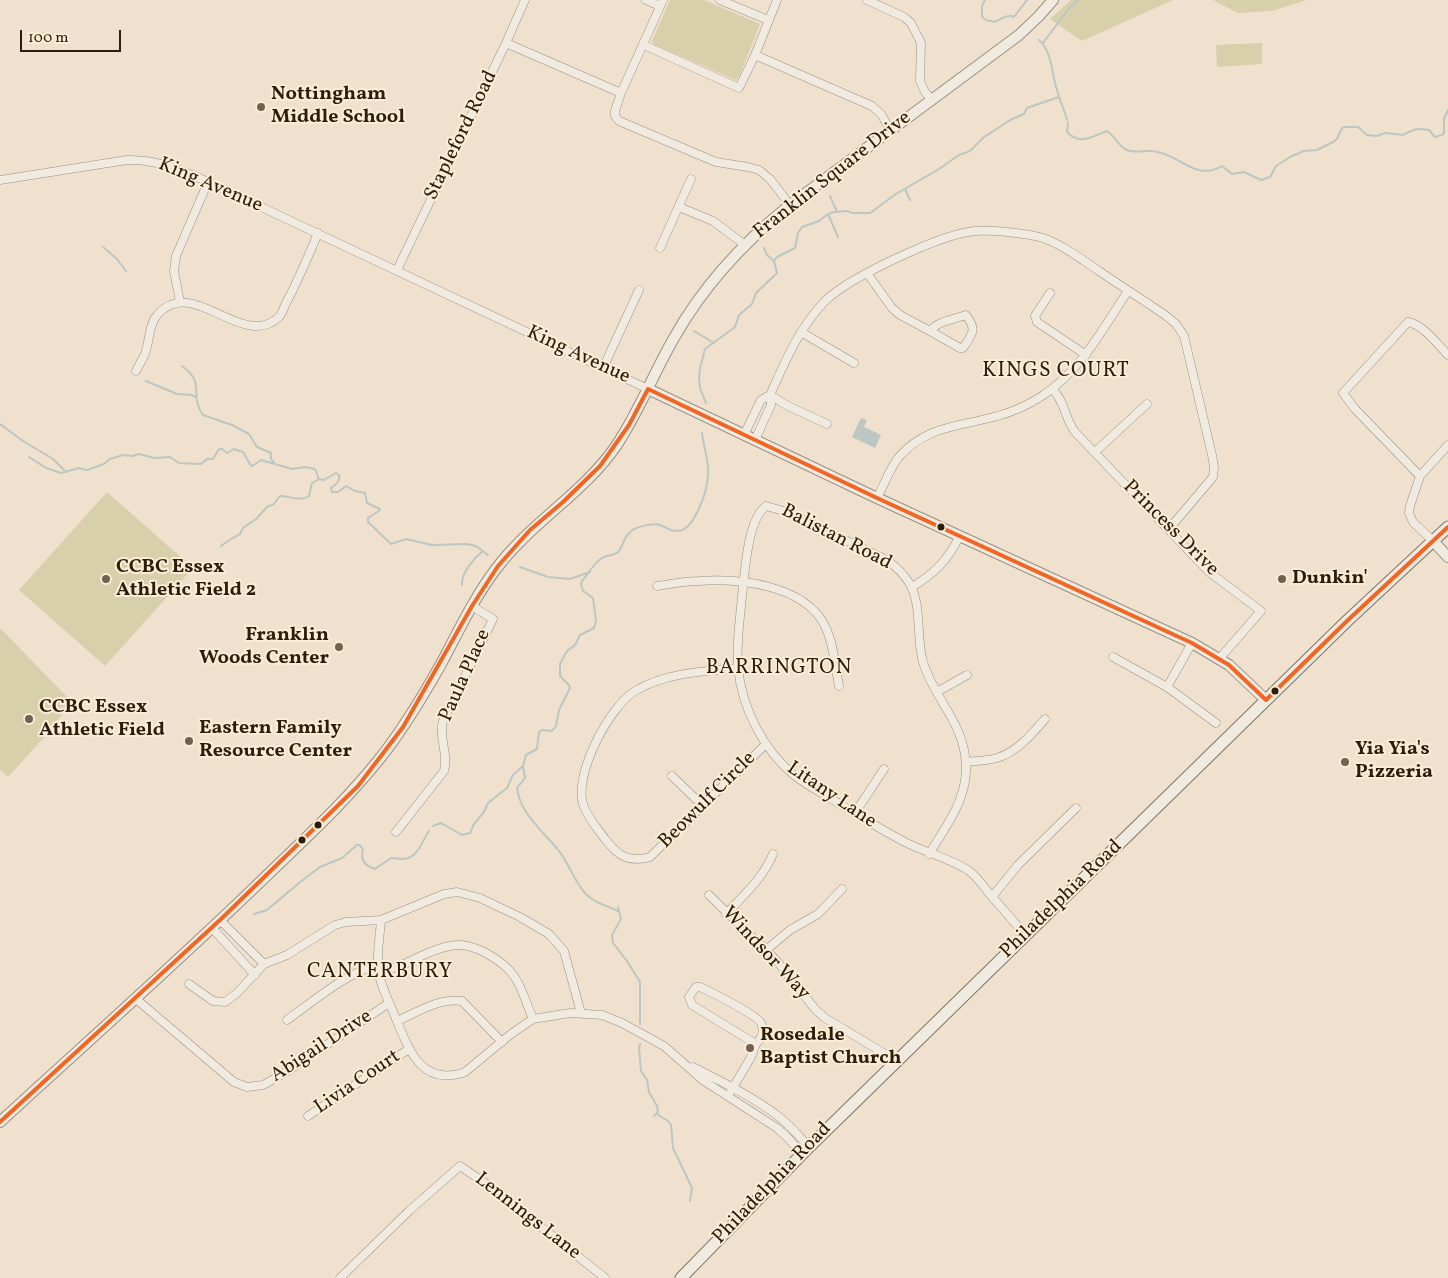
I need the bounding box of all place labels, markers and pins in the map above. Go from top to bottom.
place label: Nottingham Middle School [271,83,405,130]
marker: Nottingham Middle School [255,101,267,113]
unlabelled marker [936,522,946,532]
place label: CCBC Essex Athletic Field 2 [116,556,256,603]
place label: Dunkin' [1292,567,1368,591]
marker: CCBC Essex Athletic Field 2 [100,573,112,585]
marker: Dunkin' [1276,573,1288,585]
place label: Franklin Woods Center [199,624,329,671]
marker: Franklin Woods Center [333,641,345,653]
unlabelled marker [1270,686,1280,696]
place label: CCBC Essex Athletic Field [39,696,165,743]
marker: CCBC Essex Athletic Field [23,713,35,725]
place label: Eastern Family Resource Center [199,717,352,764]
marker: Eastern Family Resource Center [183,735,195,747]
place label: Yia Yia's Pizzeria [1355,738,1433,785]
marker: Yia Yia's Pizzeria [1339,756,1351,768]
unlabelled marker [313,820,323,830]
unlabelled marker [297,835,307,845]
place label: Rosedale Baptist Church [760,1024,901,1071]
marker: Rosedale Baptist Church [744,1042,756,1054]

